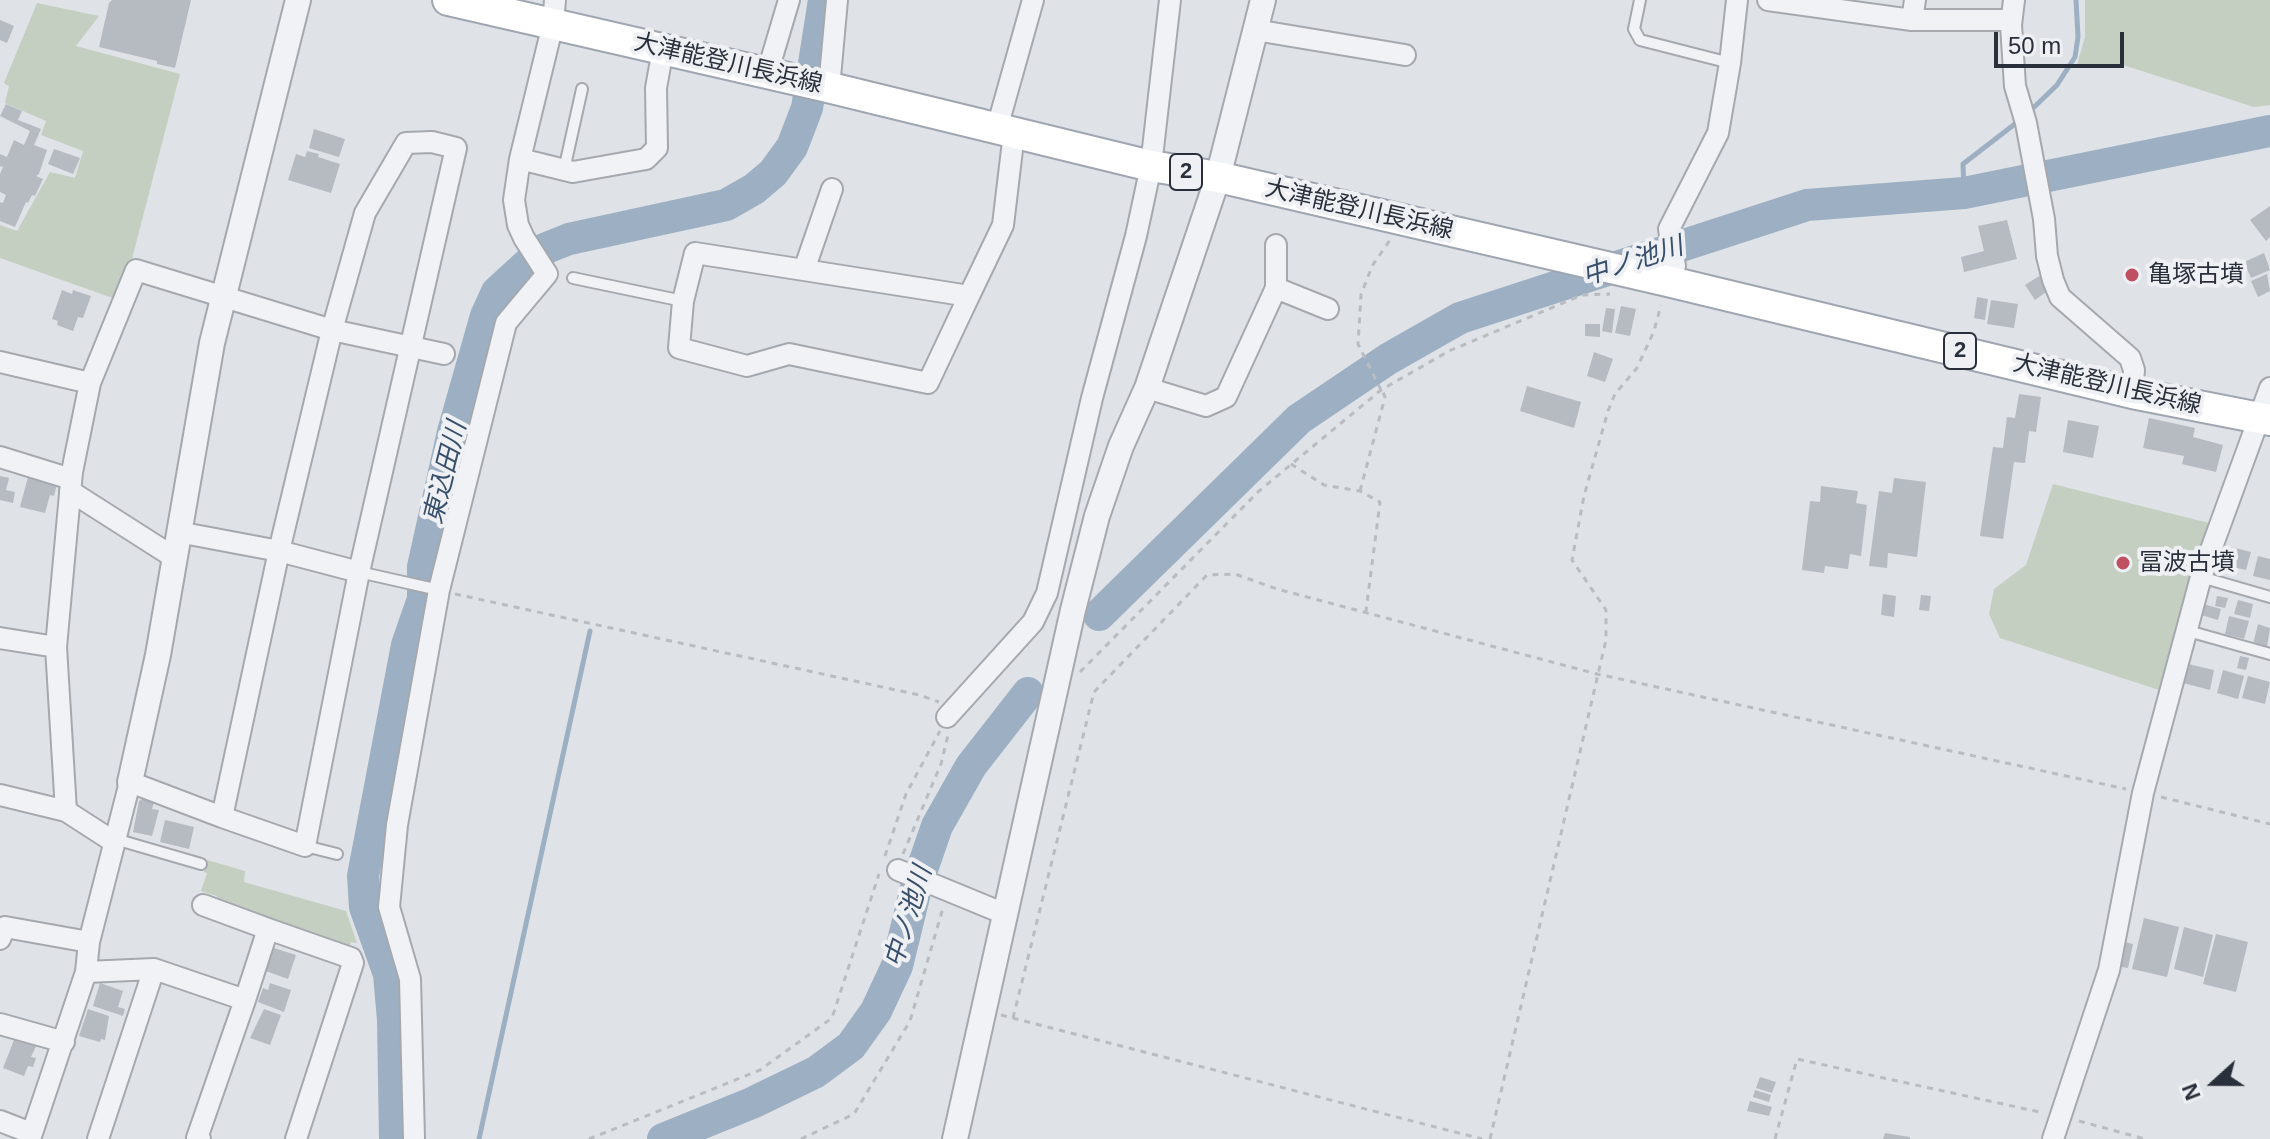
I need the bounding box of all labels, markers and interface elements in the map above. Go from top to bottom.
scale bar [1998,16,2128,66]
street label: 大津能登川長浜線 [631,28,825,100]
text: 50 m [2008,32,2061,59]
road number: 2 [1170,154,1202,190]
street label: 大津能登川長浜線 [1262,174,1456,246]
water label: 中ノ池川 [1579,231,1687,293]
place label: 亀塚古墳 [2148,261,2244,289]
marker: 亀塚古墳 [2123,266,2141,284]
road number: 2 [1944,333,1976,369]
street label: 大津能登川長浜線 [2010,349,2204,421]
water label: 東込田川 [418,419,474,527]
place label: 冨波古墳 [2139,549,2235,577]
marker: 冨波古墳 [2114,554,2132,572]
water label: 中ノ池川 [879,863,939,971]
north arrow [2174,1043,2254,1123]
text: N [2177,1080,2206,1104]

